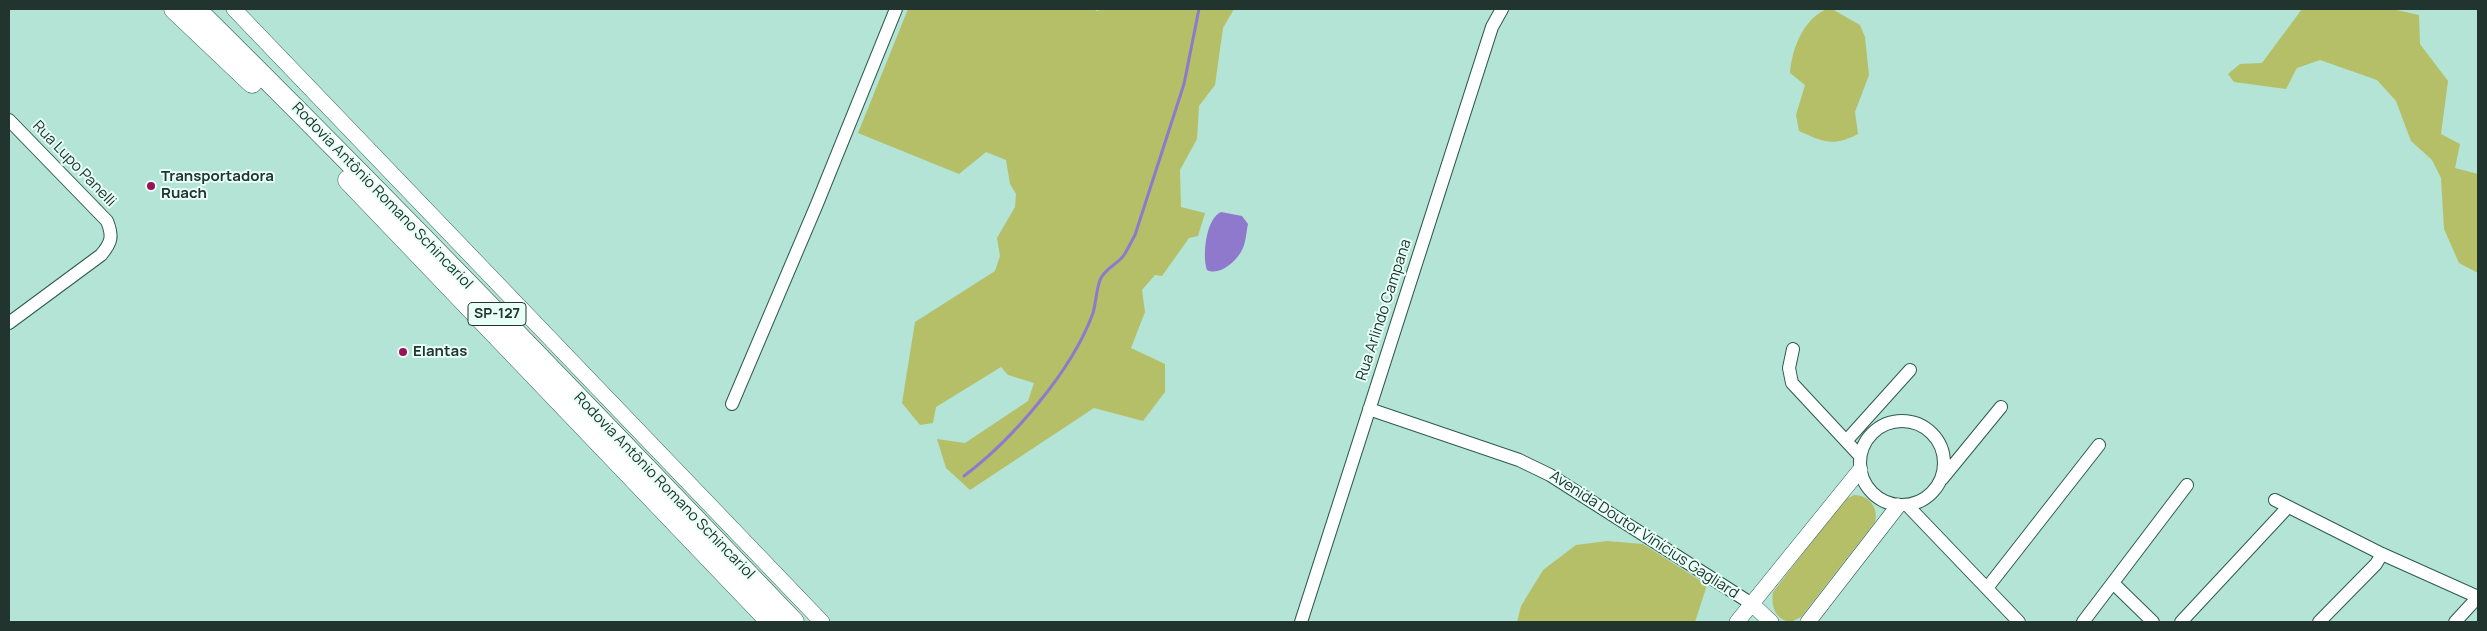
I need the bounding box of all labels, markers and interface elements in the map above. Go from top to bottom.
street label: Rodovia Antônio Romano Schincariol [288,99,476,293]
street label: Rua Lupo Panelli [29,117,119,211]
place label: Transportadora Ruach [161,168,274,203]
marker: Transportadora Ruach [145,180,157,192]
street label: Rua Arlindo Campana [1353,237,1415,383]
road number: SP-127 [468,302,526,326]
place label: Elantas [413,343,467,361]
marker: Elantas [397,346,409,358]
street label: Rodovia Antônio Romano Schincariol [570,389,758,583]
street label: Avenida Doutor Vinícius Gagliard [1546,467,1742,603]

